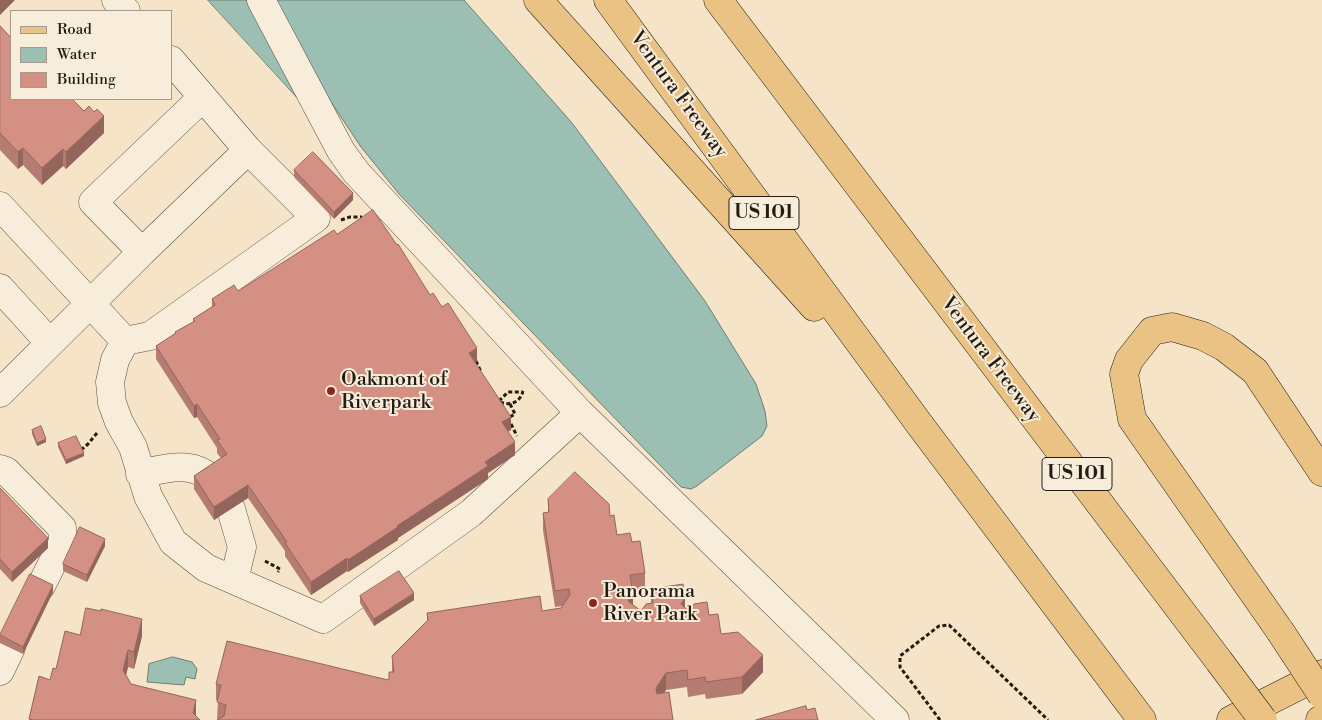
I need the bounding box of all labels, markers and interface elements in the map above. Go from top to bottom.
legend [10,10,172,100]
text: Road [57,20,92,39]
street label: Ventura Freeway [624,27,732,163]
text: Water [57,45,96,64]
text: Building [57,70,116,89]
road number: US 101 [729,197,799,230]
street label: Ventura Freeway [935,292,1045,428]
place label: Oakmont of Riverpark [341,368,447,415]
marker: Oakmont of Riverpark [325,385,337,397]
road number: US 101 [1042,458,1112,490]
place label: Panorama River Park [603,580,698,627]
marker: Panorama River Park [587,597,599,609]

